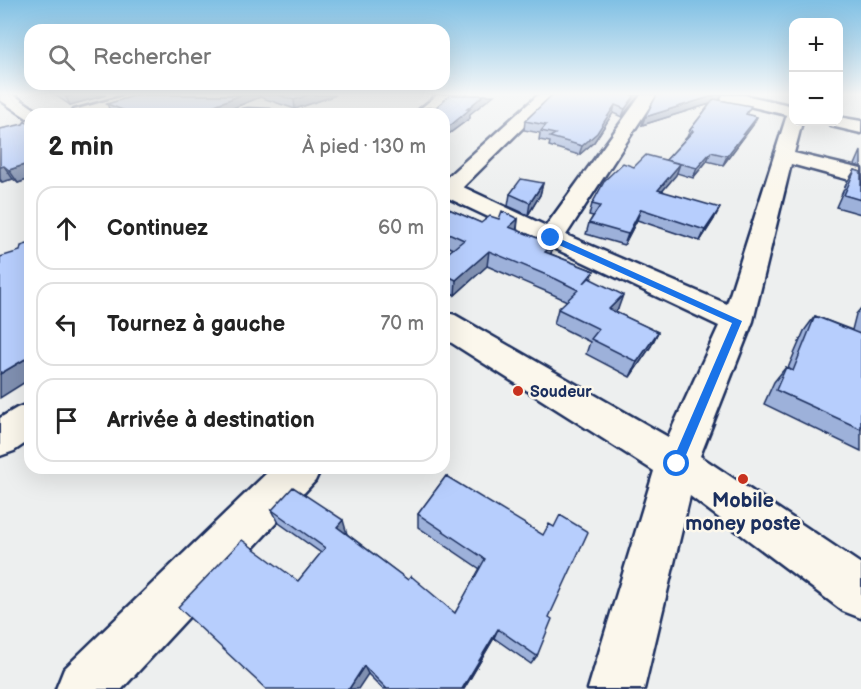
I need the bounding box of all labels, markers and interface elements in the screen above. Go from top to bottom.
map controls [789,18,843,126]
button: + [789,18,843,72]
search box [24,24,450,90]
icon: search [45,41,78,74]
text: Rechercher [93,44,211,71]
button: − [789,72,843,126]
text: 2 min [48,132,114,163]
text: À pied · 130 m [302,135,426,159]
icon: ahead [50,212,83,245]
text: Continuez [107,215,208,242]
text: 60 m [378,216,424,240]
route end [537,224,563,250]
icon: left [50,308,83,341]
text: Tournez à gauche [107,311,285,338]
text: 70 m [380,312,424,336]
place label: Soudeur [530,383,592,402]
marker: Soudeur [511,384,525,398]
icon: arrive [50,404,83,437]
text: Arrivée à destination [107,407,315,434]
route start [663,450,689,476]
marker: Mobile money poste [736,472,750,486]
place label: Mobile money poste [685,489,801,536]

